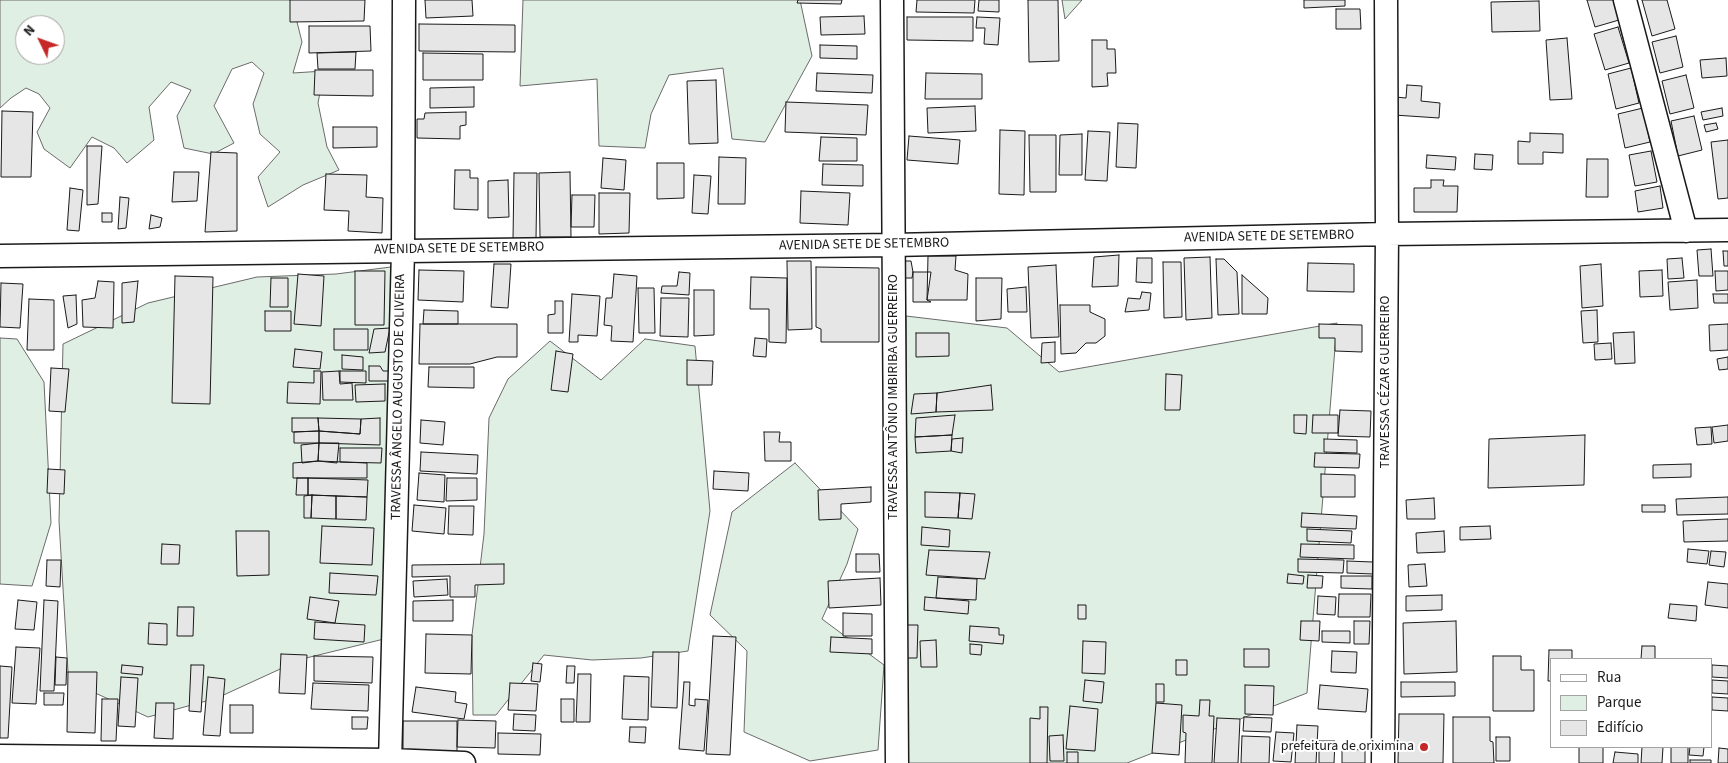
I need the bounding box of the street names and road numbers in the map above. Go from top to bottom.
street label: AVENIDA SETE DE SETEMBRO [1184,227,1354,247]
street label: AVENIDA SETE DE SETEMBRO [779,235,949,255]
street label: AVENIDA SETE DE SETEMBRO [374,239,544,259]
street label: TRAVESSA ÂNGELO AUGUSTO DE OLIVEIRA [388,274,410,520]
street label: TRAVESSA ANTÔNIO IMBIRIBA GUERREIRO [886,274,902,520]
street label: TRAVESSA CÉZAR GUERREIRO [1378,295,1394,469]

